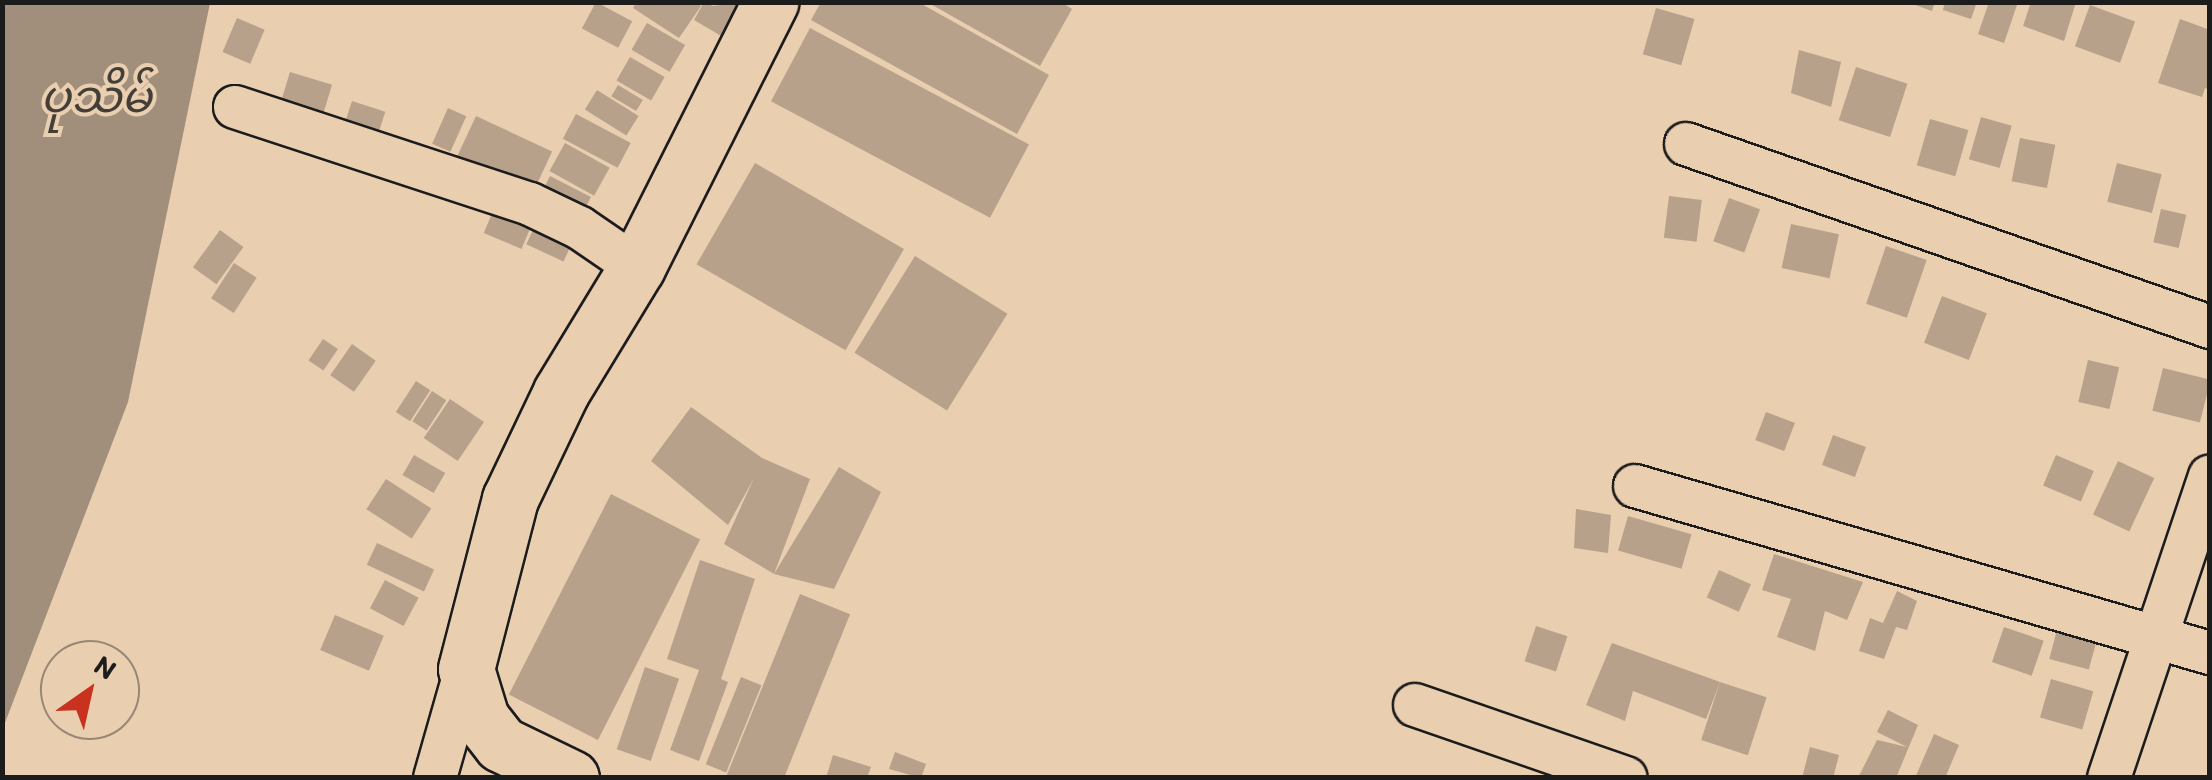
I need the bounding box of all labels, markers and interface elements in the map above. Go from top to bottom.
water label: ပုသိမ် [40,70,152,124]
north arrow [40,640,140,740]
text: N [88,647,123,686]

